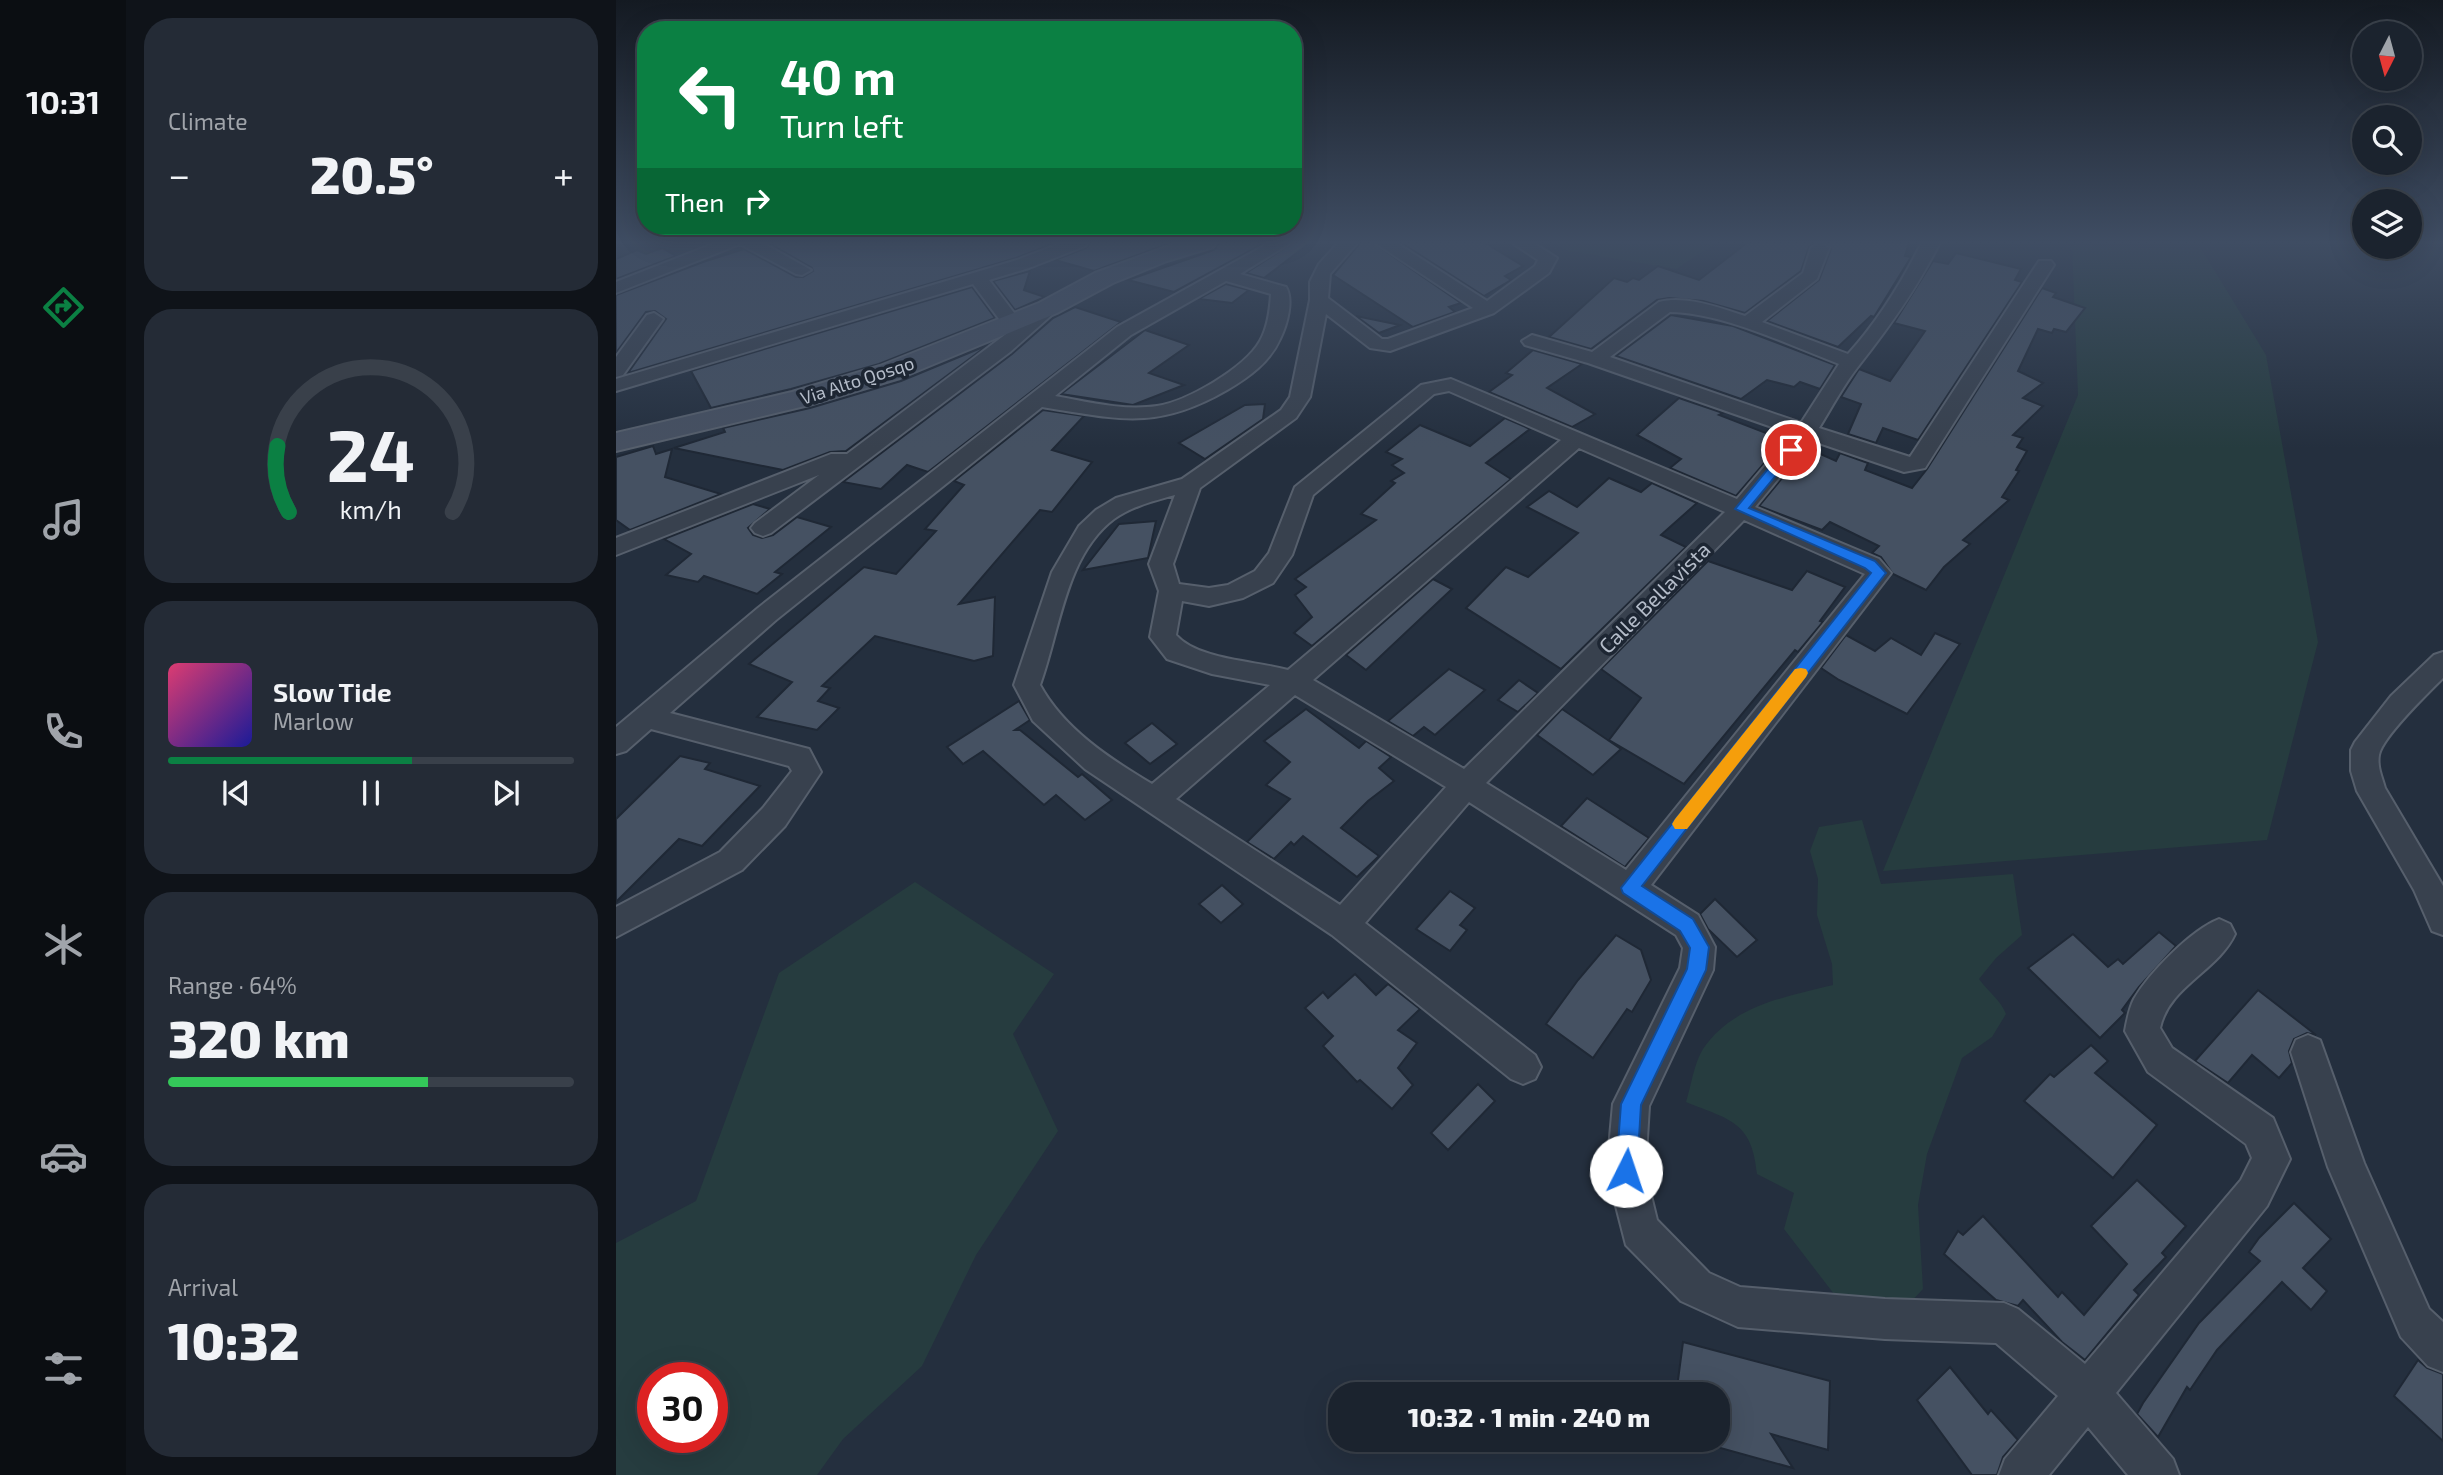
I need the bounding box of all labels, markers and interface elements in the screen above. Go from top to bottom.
north arrow [2352,21,2422,91]
map controls [2352,21,2422,259]
text: 40 m [780,46,896,105]
icon: left [665,49,756,140]
text: 10:31 [26,82,100,120]
button: search [2352,105,2422,175]
text: Turn left [780,106,904,144]
text: Climate [168,107,248,135]
text: 20.5° [310,142,434,204]
text: − [168,151,190,197]
text: + [553,151,574,197]
icon: right [738,182,776,220]
text: Then [665,186,724,217]
button: layers [2352,189,2422,259]
icon: directions [39,283,88,332]
street label: Via Alto Qosqo [797,351,917,409]
text: 24 [327,410,415,498]
pin [1761,420,1821,480]
icon: arrive [1772,431,1810,469]
text: km/h [340,494,402,524]
icon: music [39,495,88,544]
street label: Calle Bellavista [1593,536,1715,658]
text: Slow Tide [273,676,392,707]
icon: phone [39,707,88,756]
text: Marlow [273,707,354,735]
icon: previous [217,774,255,812]
icon: pause [352,774,390,812]
icon: next [487,774,525,812]
icon: climate [39,920,88,969]
text: Range · 64% [168,971,297,999]
text: 320 km [168,1006,350,1068]
icon: car [39,1132,88,1181]
position arrow [1589,1134,1663,1208]
text: Arrival [168,1273,238,1301]
text: 10:32 [168,1308,300,1370]
icon: filters [39,1344,88,1393]
speed limit sign: 30 [637,1362,728,1453]
text: 10:32 · 1 min · 240 m [1408,1401,1650,1432]

